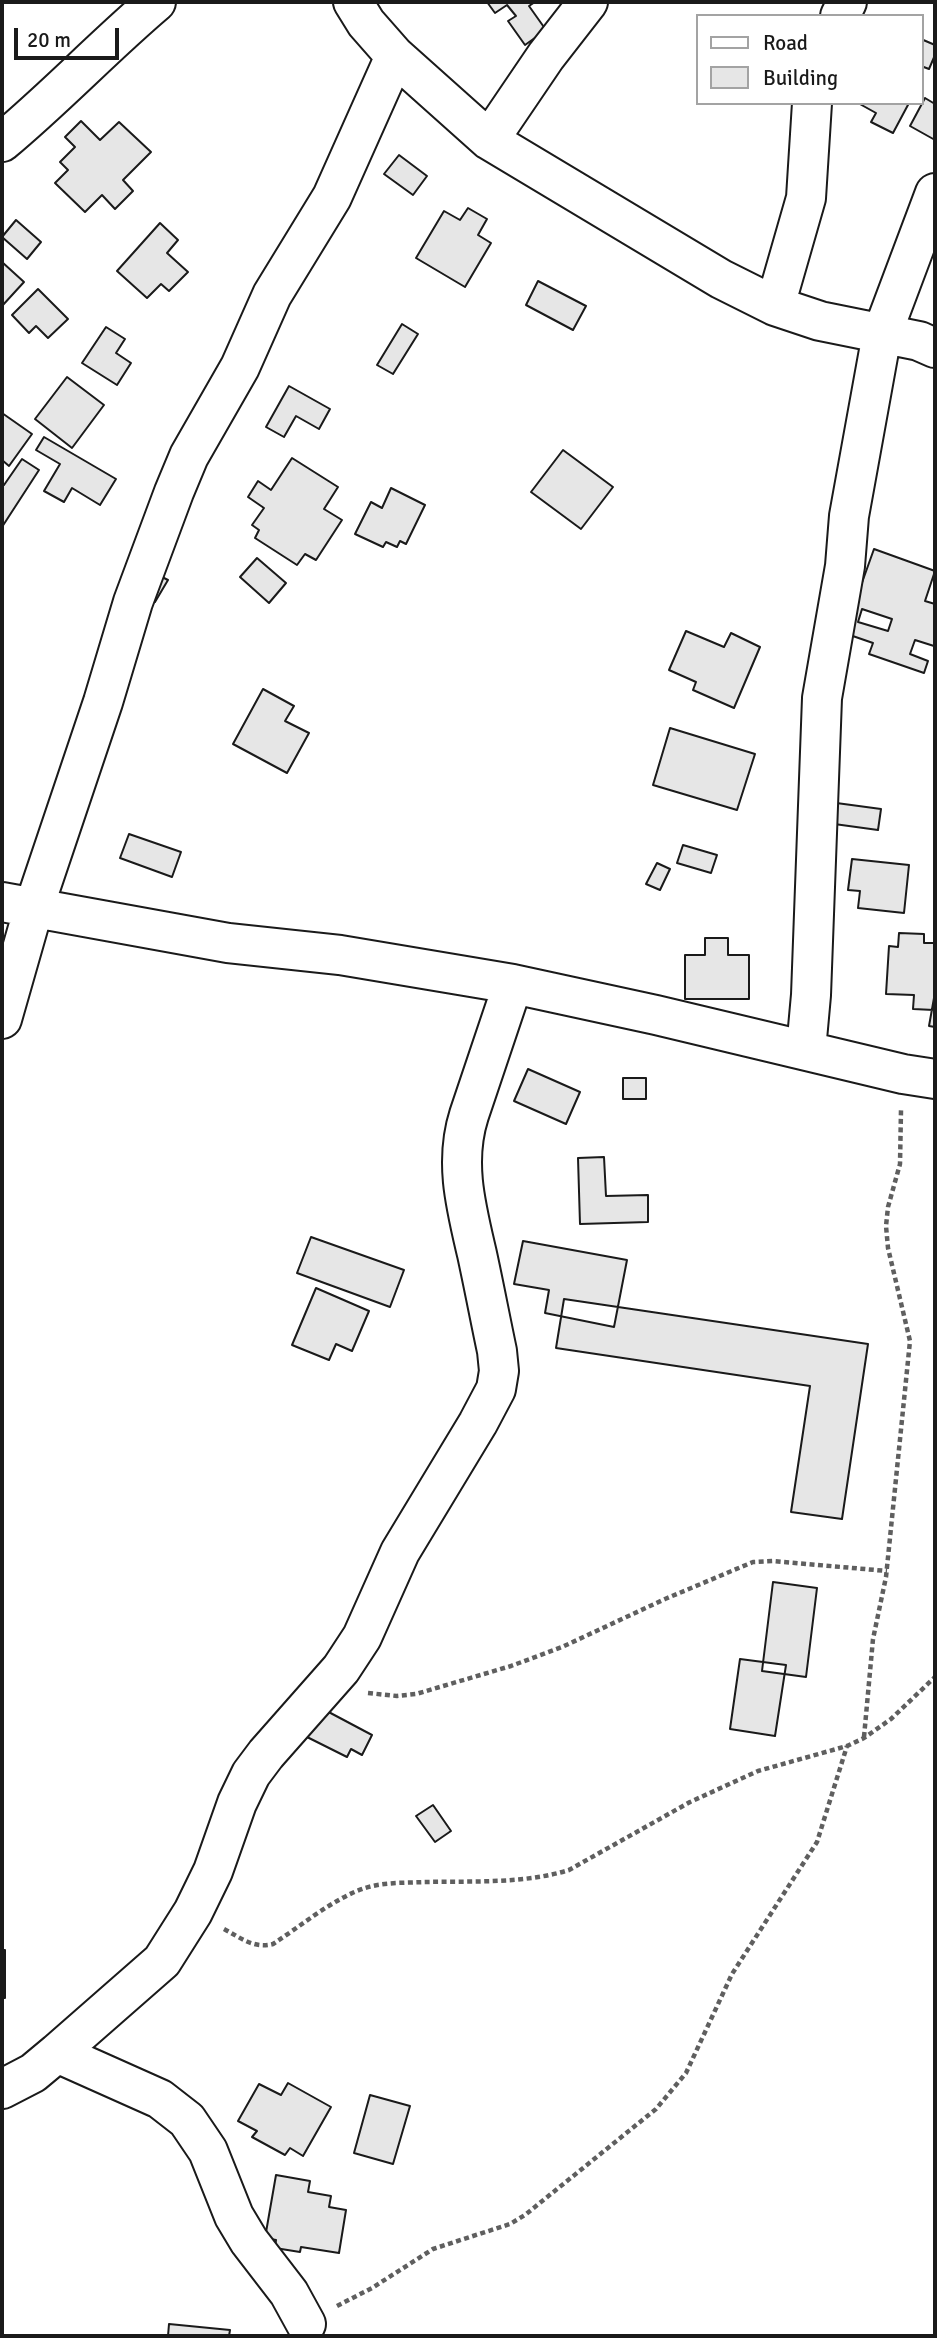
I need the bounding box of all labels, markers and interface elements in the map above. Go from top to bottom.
scale bar [18,14,122,58]
legend [696,14,923,105]
text: 20 m [27,27,71,53]
text: Road [763,30,808,56]
text: Building [763,65,838,91]

